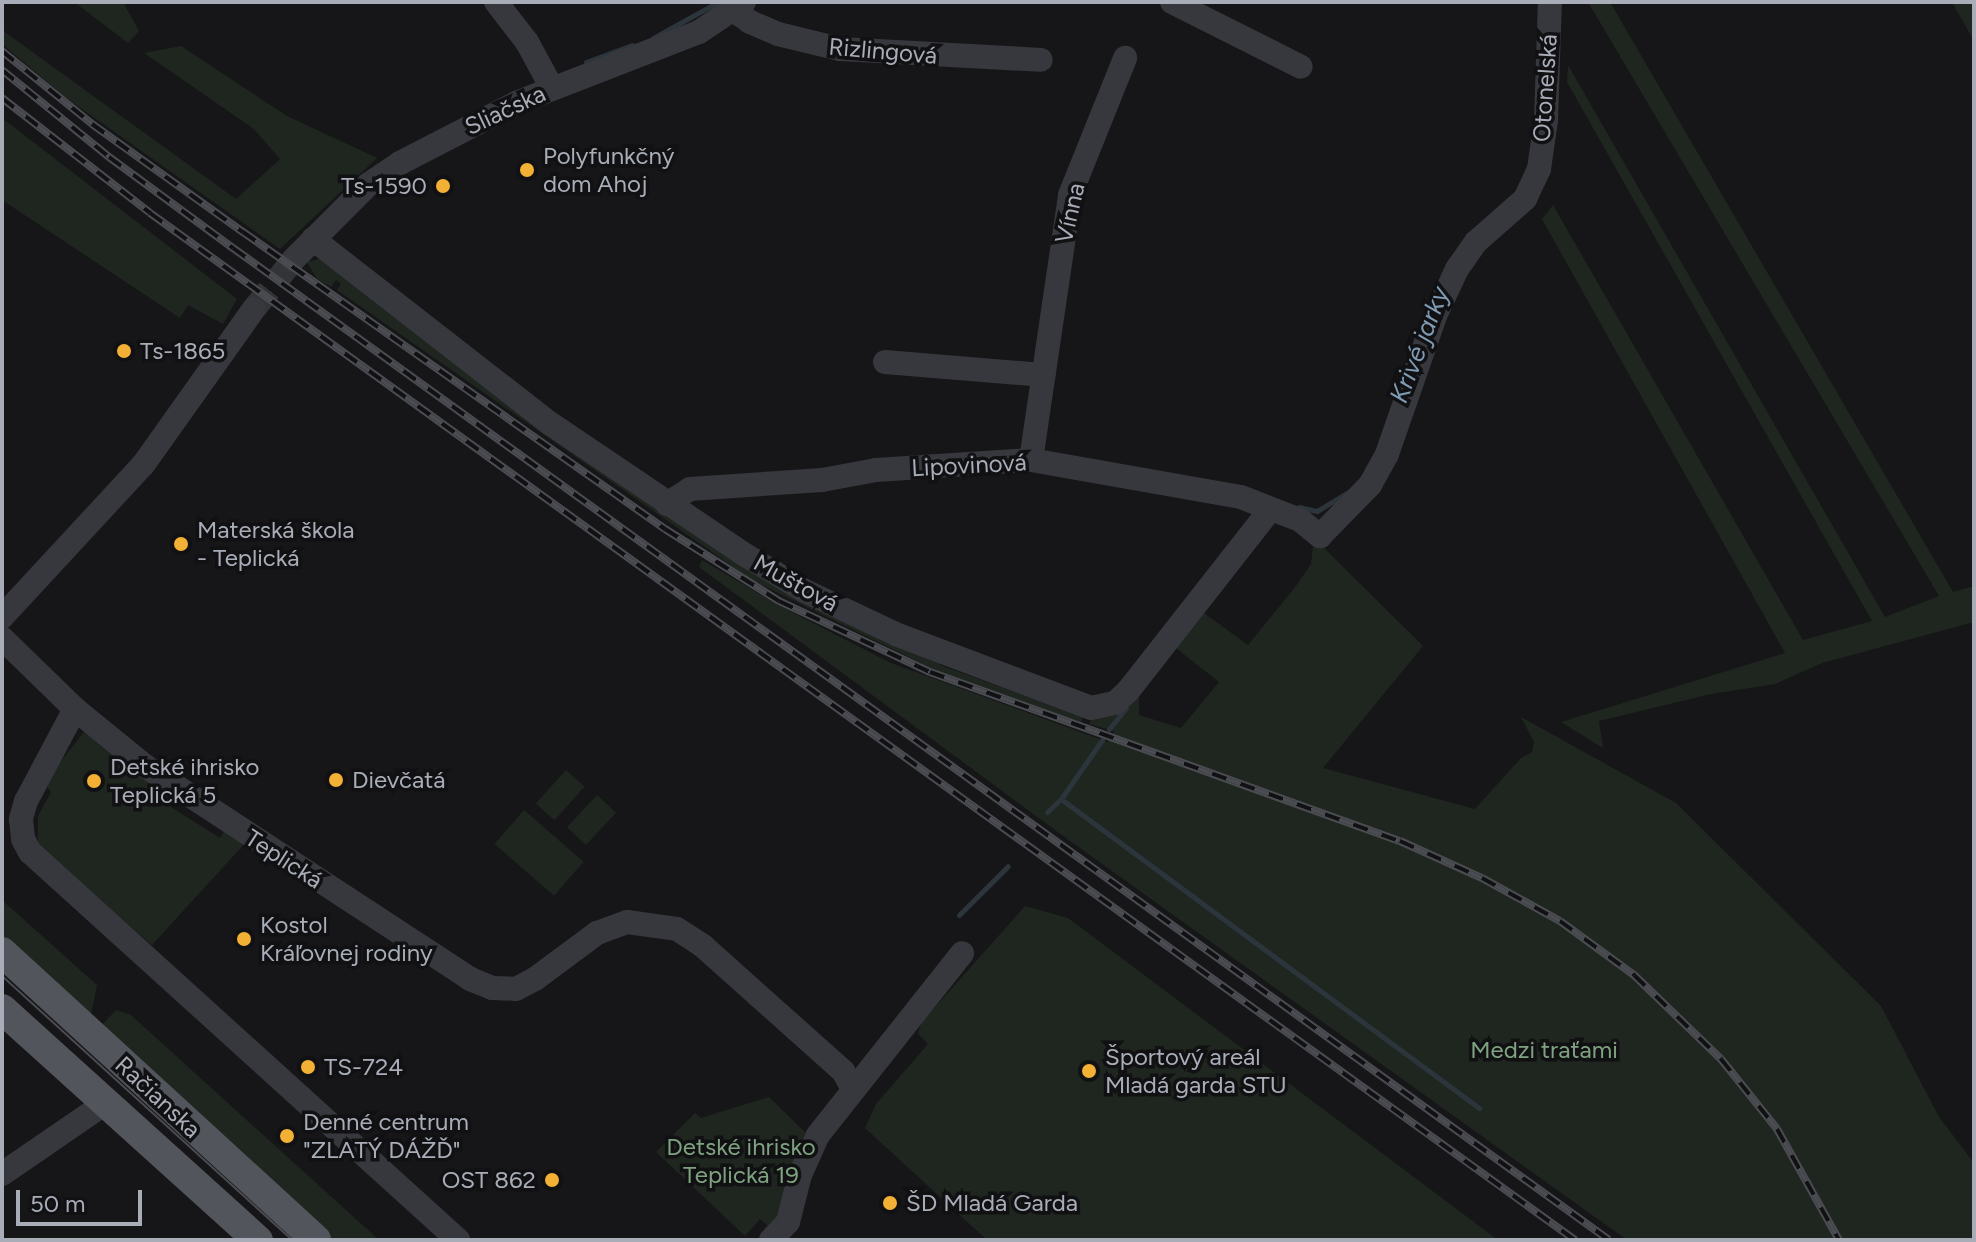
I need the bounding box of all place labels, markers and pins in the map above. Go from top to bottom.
place label: Polyfunkčný dom Ahoj [543,142,674,198]
marker: Polyfunkčný dom Ahoj [518,161,536,179]
place label: Ts-1590 [341,172,427,200]
marker: Ts-1590 [434,177,452,195]
place label: Ts-1865 [140,337,225,365]
marker: Ts-1865 [115,342,133,360]
place label: Materská škola - Teplická [197,516,355,572]
marker: Materská škola - Teplická [172,535,190,553]
place label: Detské ihrisko Teplická 5 [110,753,259,809]
place label: Dievčatá [352,766,446,794]
marker: Dievčatá [327,771,345,789]
marker: Detské ihrisko Teplická 5 [85,772,103,790]
place label: Kostol Kráľovnej rodiny [260,911,433,967]
marker: Kostol Kráľovnej rodiny [235,930,253,948]
place label: Športový areál Mladá garda STU [1105,1043,1287,1099]
place label: TS-724 [324,1053,403,1081]
marker: TS-724 [299,1058,317,1076]
marker: Športový areál Mladá garda STU [1080,1062,1098,1080]
place label: Denné centrum "ZLATÝ DÁŽĎ" [303,1108,469,1164]
marker: Denné centrum "ZLATÝ DÁŽĎ" [278,1127,296,1145]
place label: OST 862 [442,1166,536,1194]
marker: OST 862 [543,1171,561,1189]
place label: ŠD Mladá Garda [906,1189,1078,1217]
marker: ŠD Mladá Garda [881,1194,899,1212]

